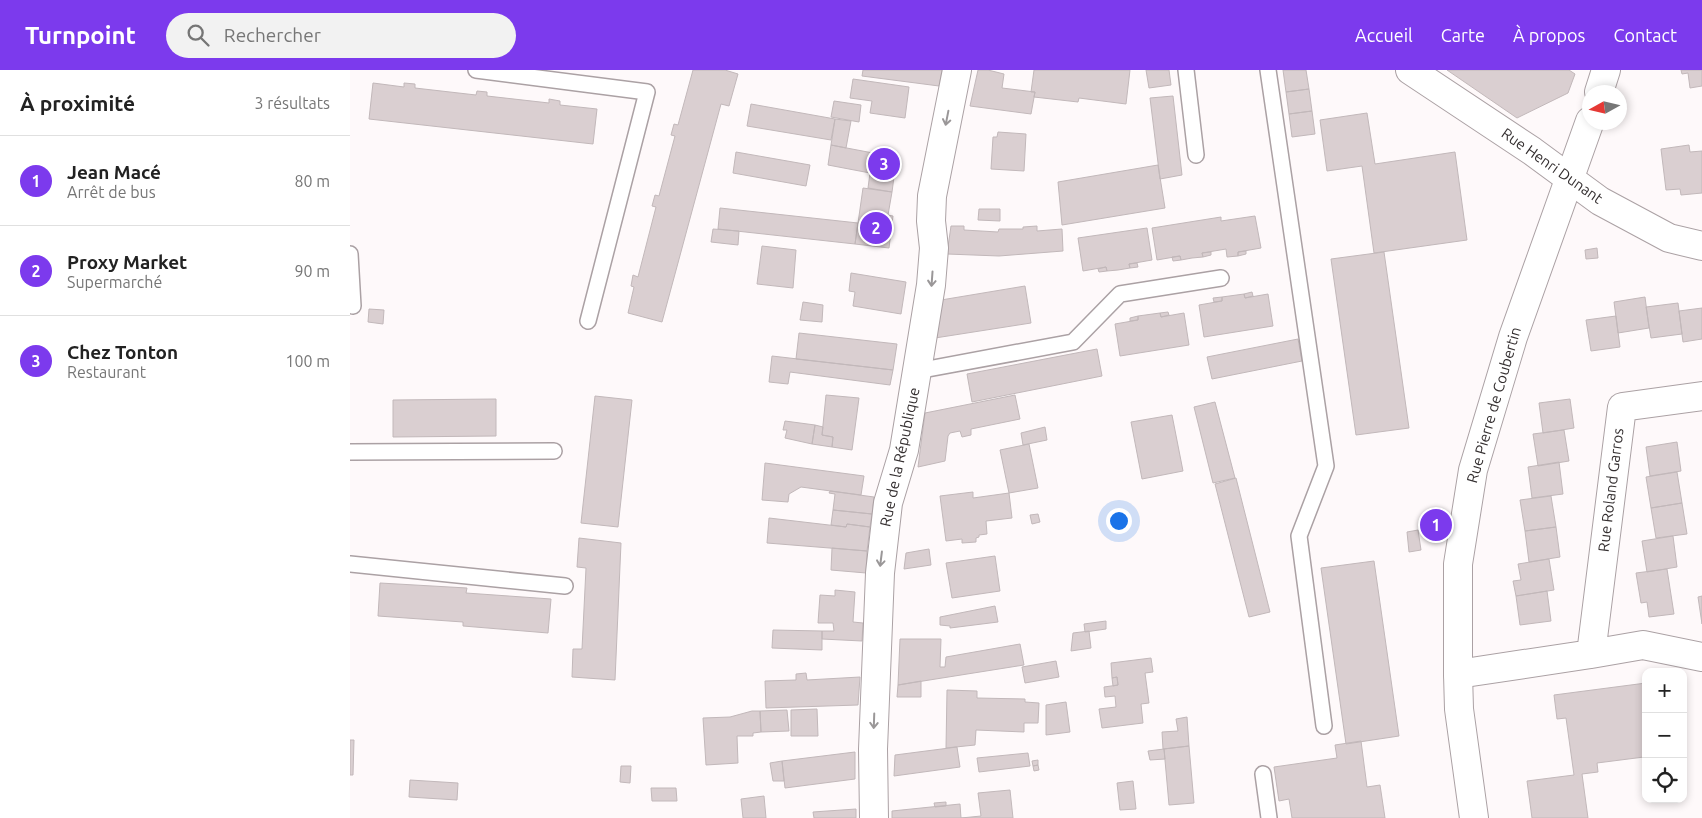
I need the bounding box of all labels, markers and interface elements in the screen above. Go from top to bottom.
search box [166,13,516,58]
icon: search [184,21,212,49]
text: Turnpoint [25,22,136,49]
text: Rechercher [224,24,321,46]
text: Accueil [1355,25,1413,45]
text: Carte [1441,25,1485,45]
text: À propos [1513,25,1585,45]
text: Contact [1613,25,1677,45]
north arrow [1582,85,1627,130]
text: À proximité [20,91,135,115]
text: 3 résultats [254,94,330,112]
one-way arrow [941,109,951,125]
street label: Rue Henri Dunant [1498,124,1606,207]
pin: 3 [868,145,900,183]
text: Jean Macé [67,161,161,183]
text: 1 [31,172,41,190]
text: 80 m [294,172,330,190]
text: Arrêt de bus [67,183,156,201]
pin: 2 [860,209,892,247]
text: Proxy Market [67,251,187,273]
text: 2 [31,262,41,280]
text: 90 m [294,262,330,280]
one-way arrow [927,270,936,286]
text: Supermarché [67,273,162,291]
street label: Rue Pierre de Coubertin [1463,325,1524,485]
text: Chez Tonton [67,341,178,363]
text: 3 [31,352,41,370]
text: 100 m [285,352,330,370]
text: Restaurant [67,363,146,381]
street label: Rue de la République [876,386,923,528]
street label: Rue Roland Garros [1594,427,1627,553]
pin: 1 [1420,506,1452,544]
your location [1106,508,1132,534]
one-way arrow [876,550,886,566]
map controls [1642,668,1687,803]
button: + [1642,668,1687,713]
one-way arrow [869,712,879,729]
button: − [1642,713,1687,758]
button: locate [1642,758,1687,803]

